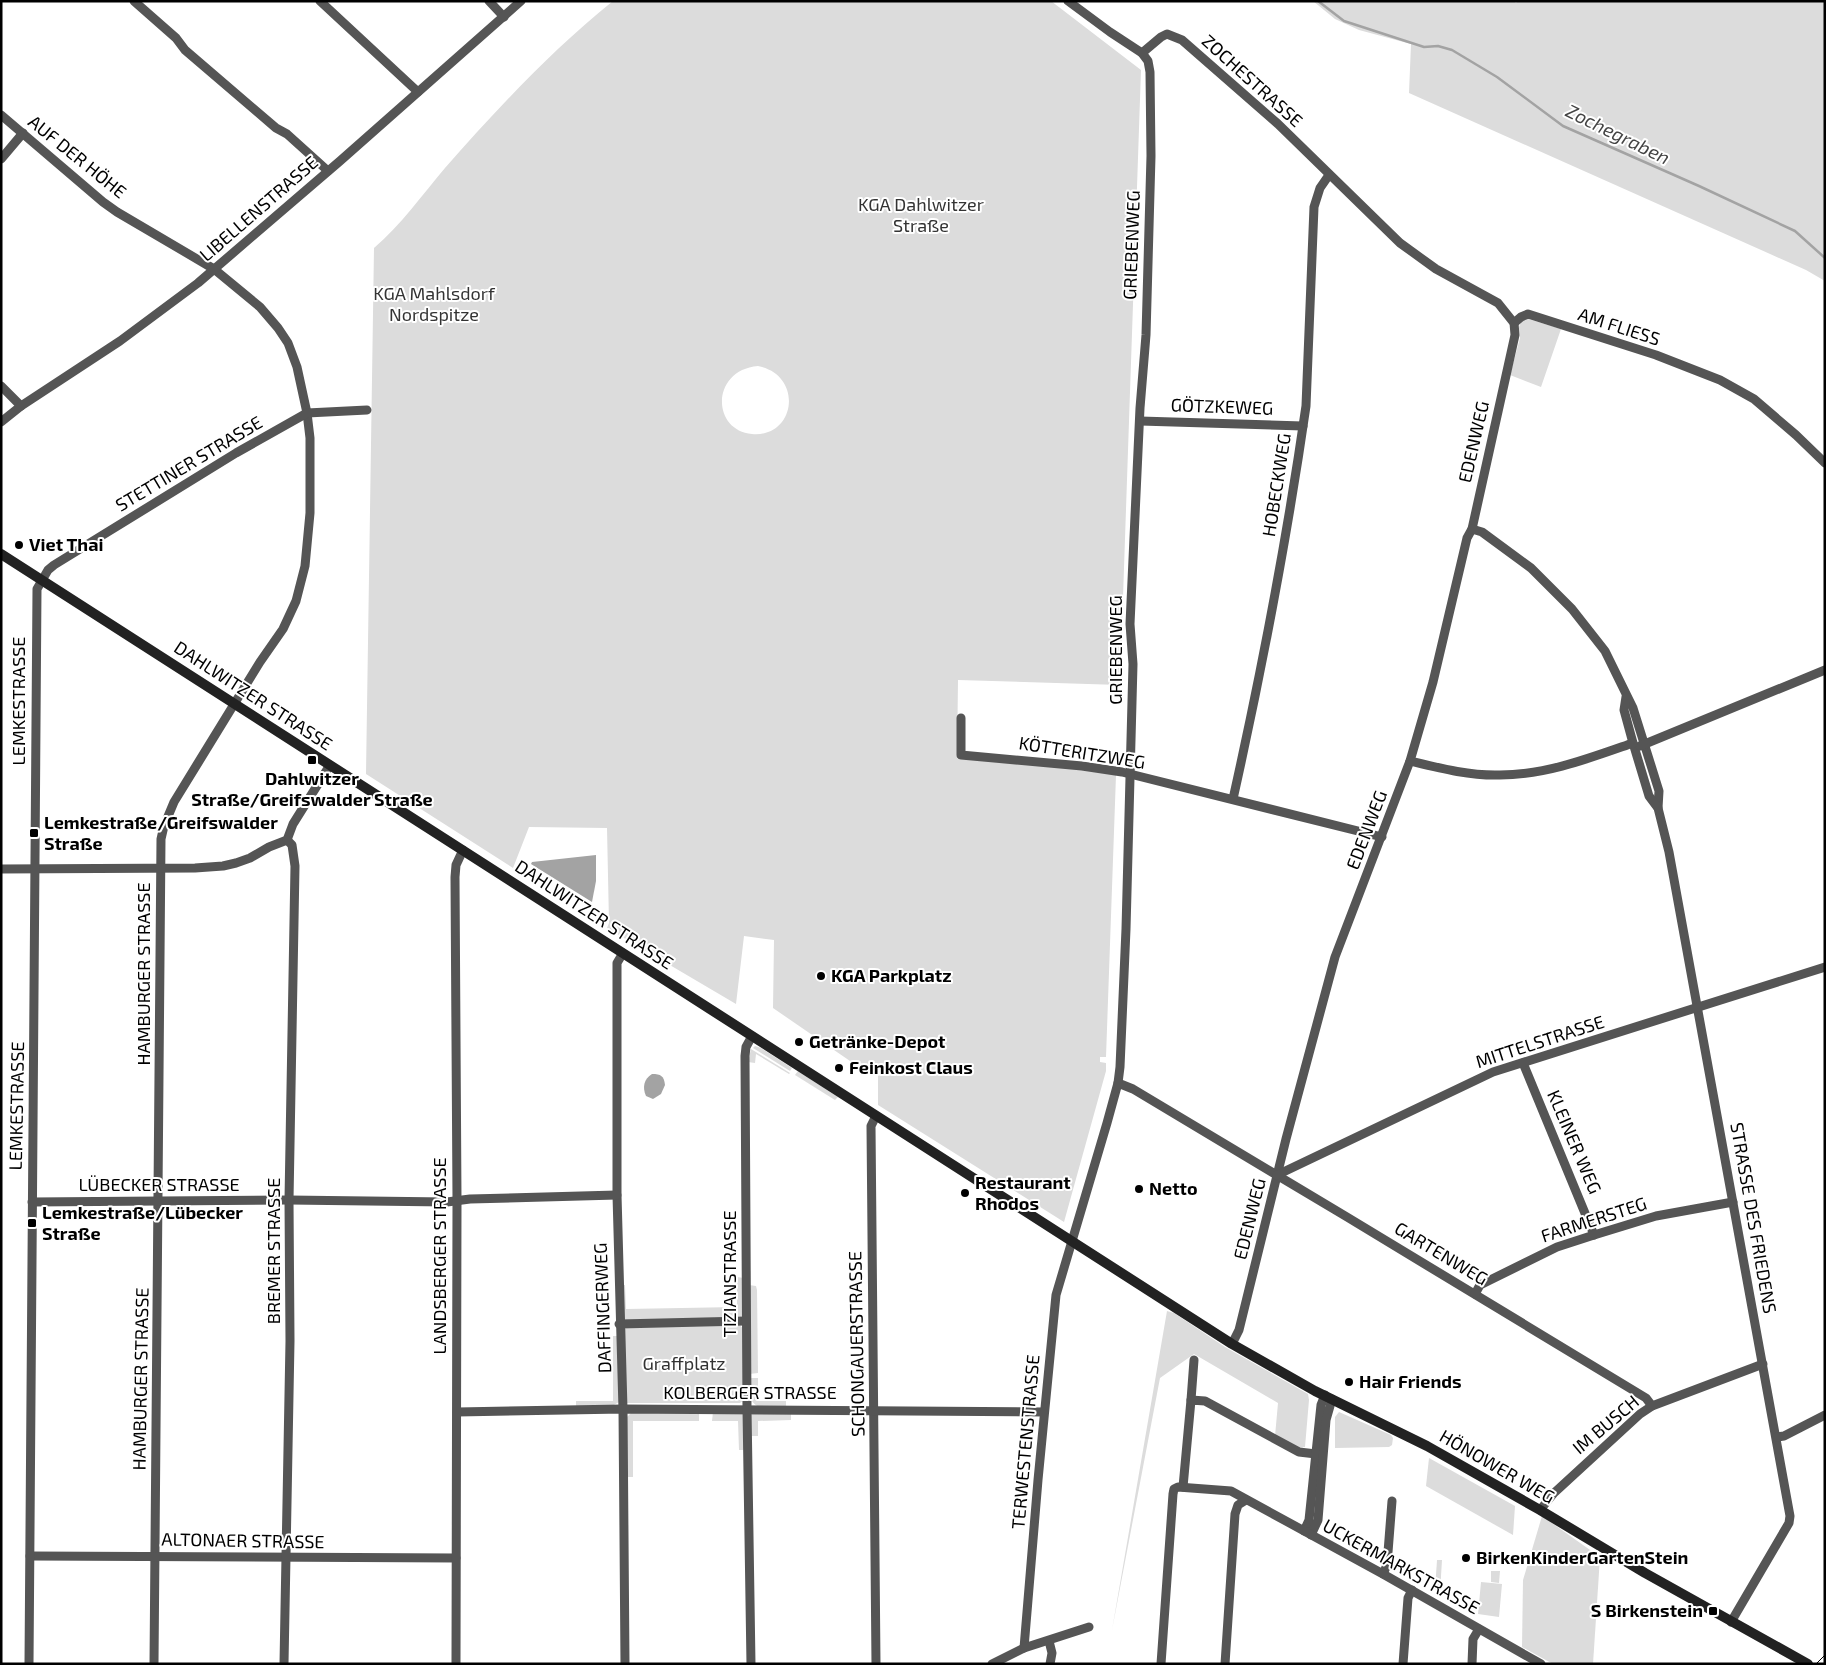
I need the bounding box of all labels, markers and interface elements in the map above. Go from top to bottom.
street label: ZOCHESTRASSE [1198,29,1307,131]
water label: Zochegraben [1562,98,1674,169]
street label: AUF DER HÖHE [24,110,131,202]
street label: LIBELLENSTRASSE [195,151,322,266]
street label: GRIEBENWEG [1118,190,1144,300]
park label: KGA Dahlwitzer Straße [858,193,984,236]
park label: KGA Mahlsdorf Nordspitze [373,282,496,325]
street label: AM FLIESS [1576,302,1663,350]
street label: GÖTZKEWEG [1170,393,1274,419]
street label: EDENWEG [1453,399,1493,485]
street label: STETTINER STRASSE [111,411,266,516]
street label: HOBECKWEG [1257,432,1295,538]
place label: Viet Thai [29,533,103,555]
marker: Viet Thai [13,539,25,551]
street label: GRIEBENWEG [1104,595,1126,705]
street label: DAHLWITZER STRASSE [170,636,337,755]
street label: LEMKESTRASSE [7,637,29,765]
street label: KÖTTERITZWEG [1017,731,1147,773]
marker: Dahlwitzer Straße/Greifswalder Straße [306,754,318,766]
place label: Dahlwitzer Straße/Greifswalder Straße [191,767,433,810]
street label: EDENWEG [1341,787,1391,872]
place label: Lemkestraße/Greifswalder Straße [44,811,278,854]
marker: Lemkestraße/Greifswalder Straße [28,827,40,839]
street label: DAHLWITZER STRASSE [511,855,678,974]
street label: HAMBURGER STRASSE [132,883,154,1065]
place label: KGA Parkplatz [831,964,952,986]
marker: KGA Parkplatz [815,970,827,982]
street label: MITTELSTRASSE [1473,1010,1607,1072]
place label: Getränke-Depot [809,1030,946,1052]
marker: Getränke-Depot [793,1036,805,1048]
street label: LEMKESTRASSE [4,1041,28,1171]
place label: Feinkost Claus [849,1056,973,1078]
marker: Feinkost Claus [833,1062,845,1074]
street label: KLEINER WEG [1543,1086,1607,1197]
street label: STRASSE DES FRIEDENS [1726,1121,1782,1315]
street label: LANDSBERGER STRASSE [428,1157,450,1355]
place label: Restaurant Rhodos [975,1171,1071,1214]
street label: LÜBECKER STRASSE [78,1173,240,1195]
street label: EDENWEG [1228,1176,1270,1262]
place label: Netto [1149,1177,1198,1199]
street label: BREMER STRASSE [262,1178,284,1324]
marker: Netto [1133,1183,1145,1195]
marker: Restaurant Rhodos [959,1187,971,1199]
street label: FARMERSTEG [1538,1192,1649,1246]
place label: Lemkestraße/Lübecker Straße [42,1201,243,1244]
street label: TIZIANSTRASSE [718,1210,740,1338]
marker: Lemkestraße/Lübecker Straße [26,1217,38,1229]
street label: GARTENWEG [1391,1217,1492,1290]
street label: DAFFINGERWEG [589,1242,615,1374]
street label: SCHONGAUERSTRASSE [843,1251,869,1437]
street label: HAMBURGER STRASSE [127,1287,153,1471]
park label: Graffplatz [643,1352,725,1374]
street label: TERWESTENSTRASSE [1006,1354,1044,1530]
place label: Hair Friends [1359,1370,1462,1392]
marker: Hair Friends [1343,1376,1355,1388]
street label: KOLBERGER STRASSE [663,1381,837,1403]
street label: IM BUSCH [1568,1390,1643,1458]
street label: HÖNOWER WEG [1436,1424,1559,1508]
street label: UCKERMARKSTRASSE [1319,1514,1484,1618]
street label: ALTONAER STRASSE [161,1528,325,1552]
place label: BirkenKinderGartenStein [1476,1546,1688,1568]
marker: BirkenKinderGartenStein [1460,1552,1472,1564]
place label: S Birkenstein [1591,1599,1703,1621]
marker: S Birkenstein [1707,1605,1719,1617]

